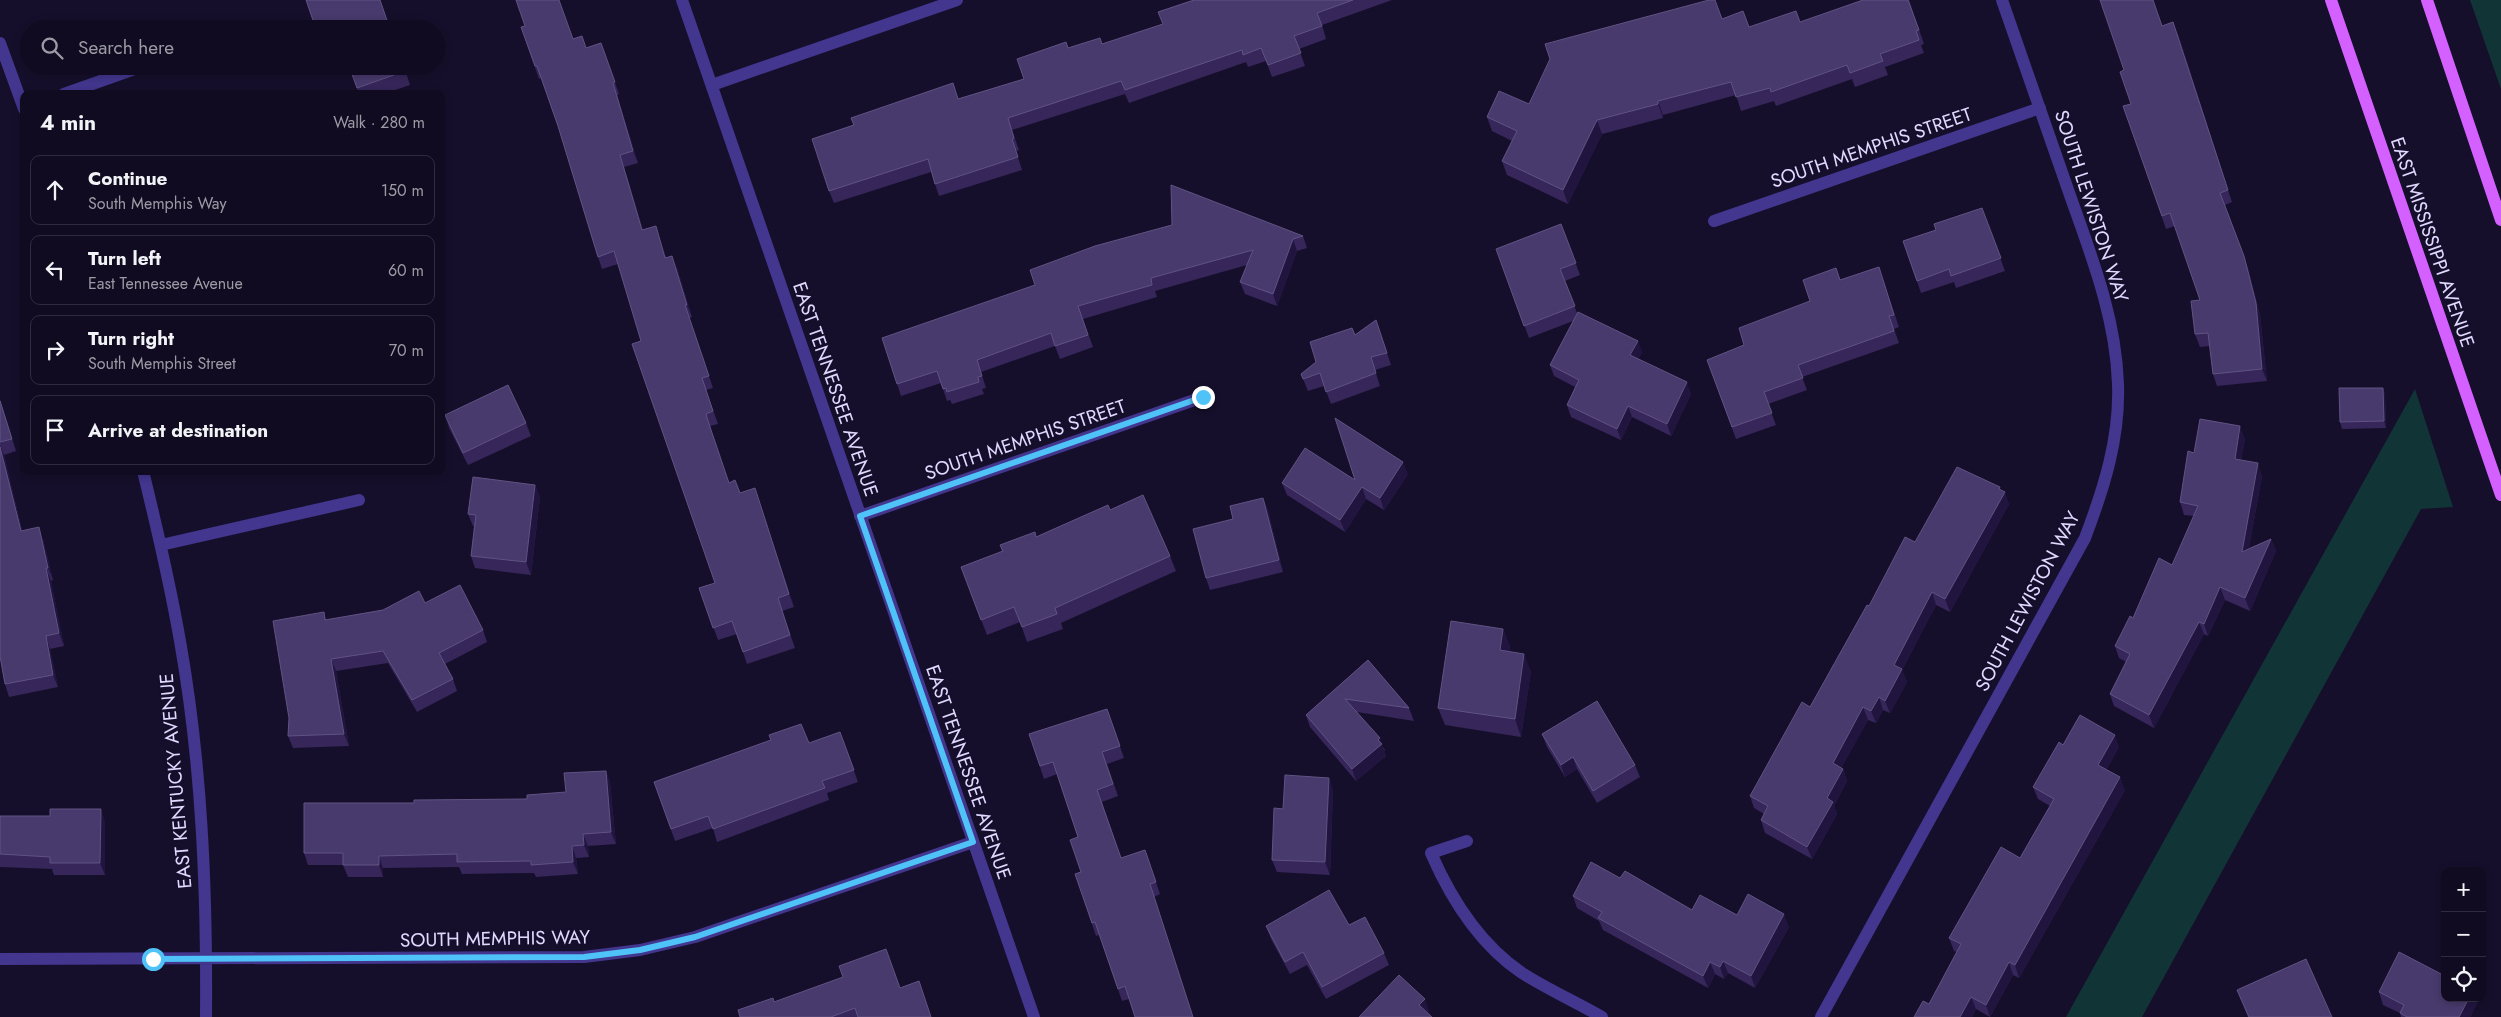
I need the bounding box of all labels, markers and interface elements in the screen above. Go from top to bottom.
search box [20,20,445,75]
icon: search [38,34,66,62]
text: Search here [78,34,174,61]
street label: SOUTH MEMPHIS STREET [1767,100,1975,195]
street label: SOUTH LEWISTON WAY [2048,107,2135,306]
text: 4 min [40,108,96,138]
text: Walk · 280 m [333,111,425,134]
street label: EAST MISSISSIPPI AVENUE [2384,133,2481,351]
text: Continue [88,165,167,192]
icon: ahead [41,176,69,204]
text: 150 m [381,179,424,202]
text: South Memphis Way [88,192,226,215]
text: Turn left [88,245,161,272]
icon: left [41,256,69,284]
text: 60 m [388,259,424,282]
text: East Tennessee Avenue [88,272,243,295]
street label: EAST TENNESSEE AVENUE [786,278,885,500]
text: Turn right [88,325,174,352]
icon: right [41,336,69,364]
text: 70 m [389,339,424,362]
text: South Memphis Street [88,352,236,375]
route end [1192,386,1215,409]
street label: SOUTH MEMPHIS STREET [921,392,1129,487]
icon: arrive [41,416,69,444]
text: Arrive at destination [88,417,268,444]
street label: SOUTH LEWISTON WAY [1968,506,2087,696]
street label: EAST TENNESSEE AVENUE [919,661,1018,883]
street label: EAST KENTUCKY AVENUE [153,672,198,890]
map controls [2441,867,2486,1002]
button: + [2441,867,2486,912]
button: − [2441,912,2486,957]
street label: SOUTH MEMPHIS WAY [400,923,591,954]
route start [142,948,165,971]
button: locate [2441,957,2486,1002]

